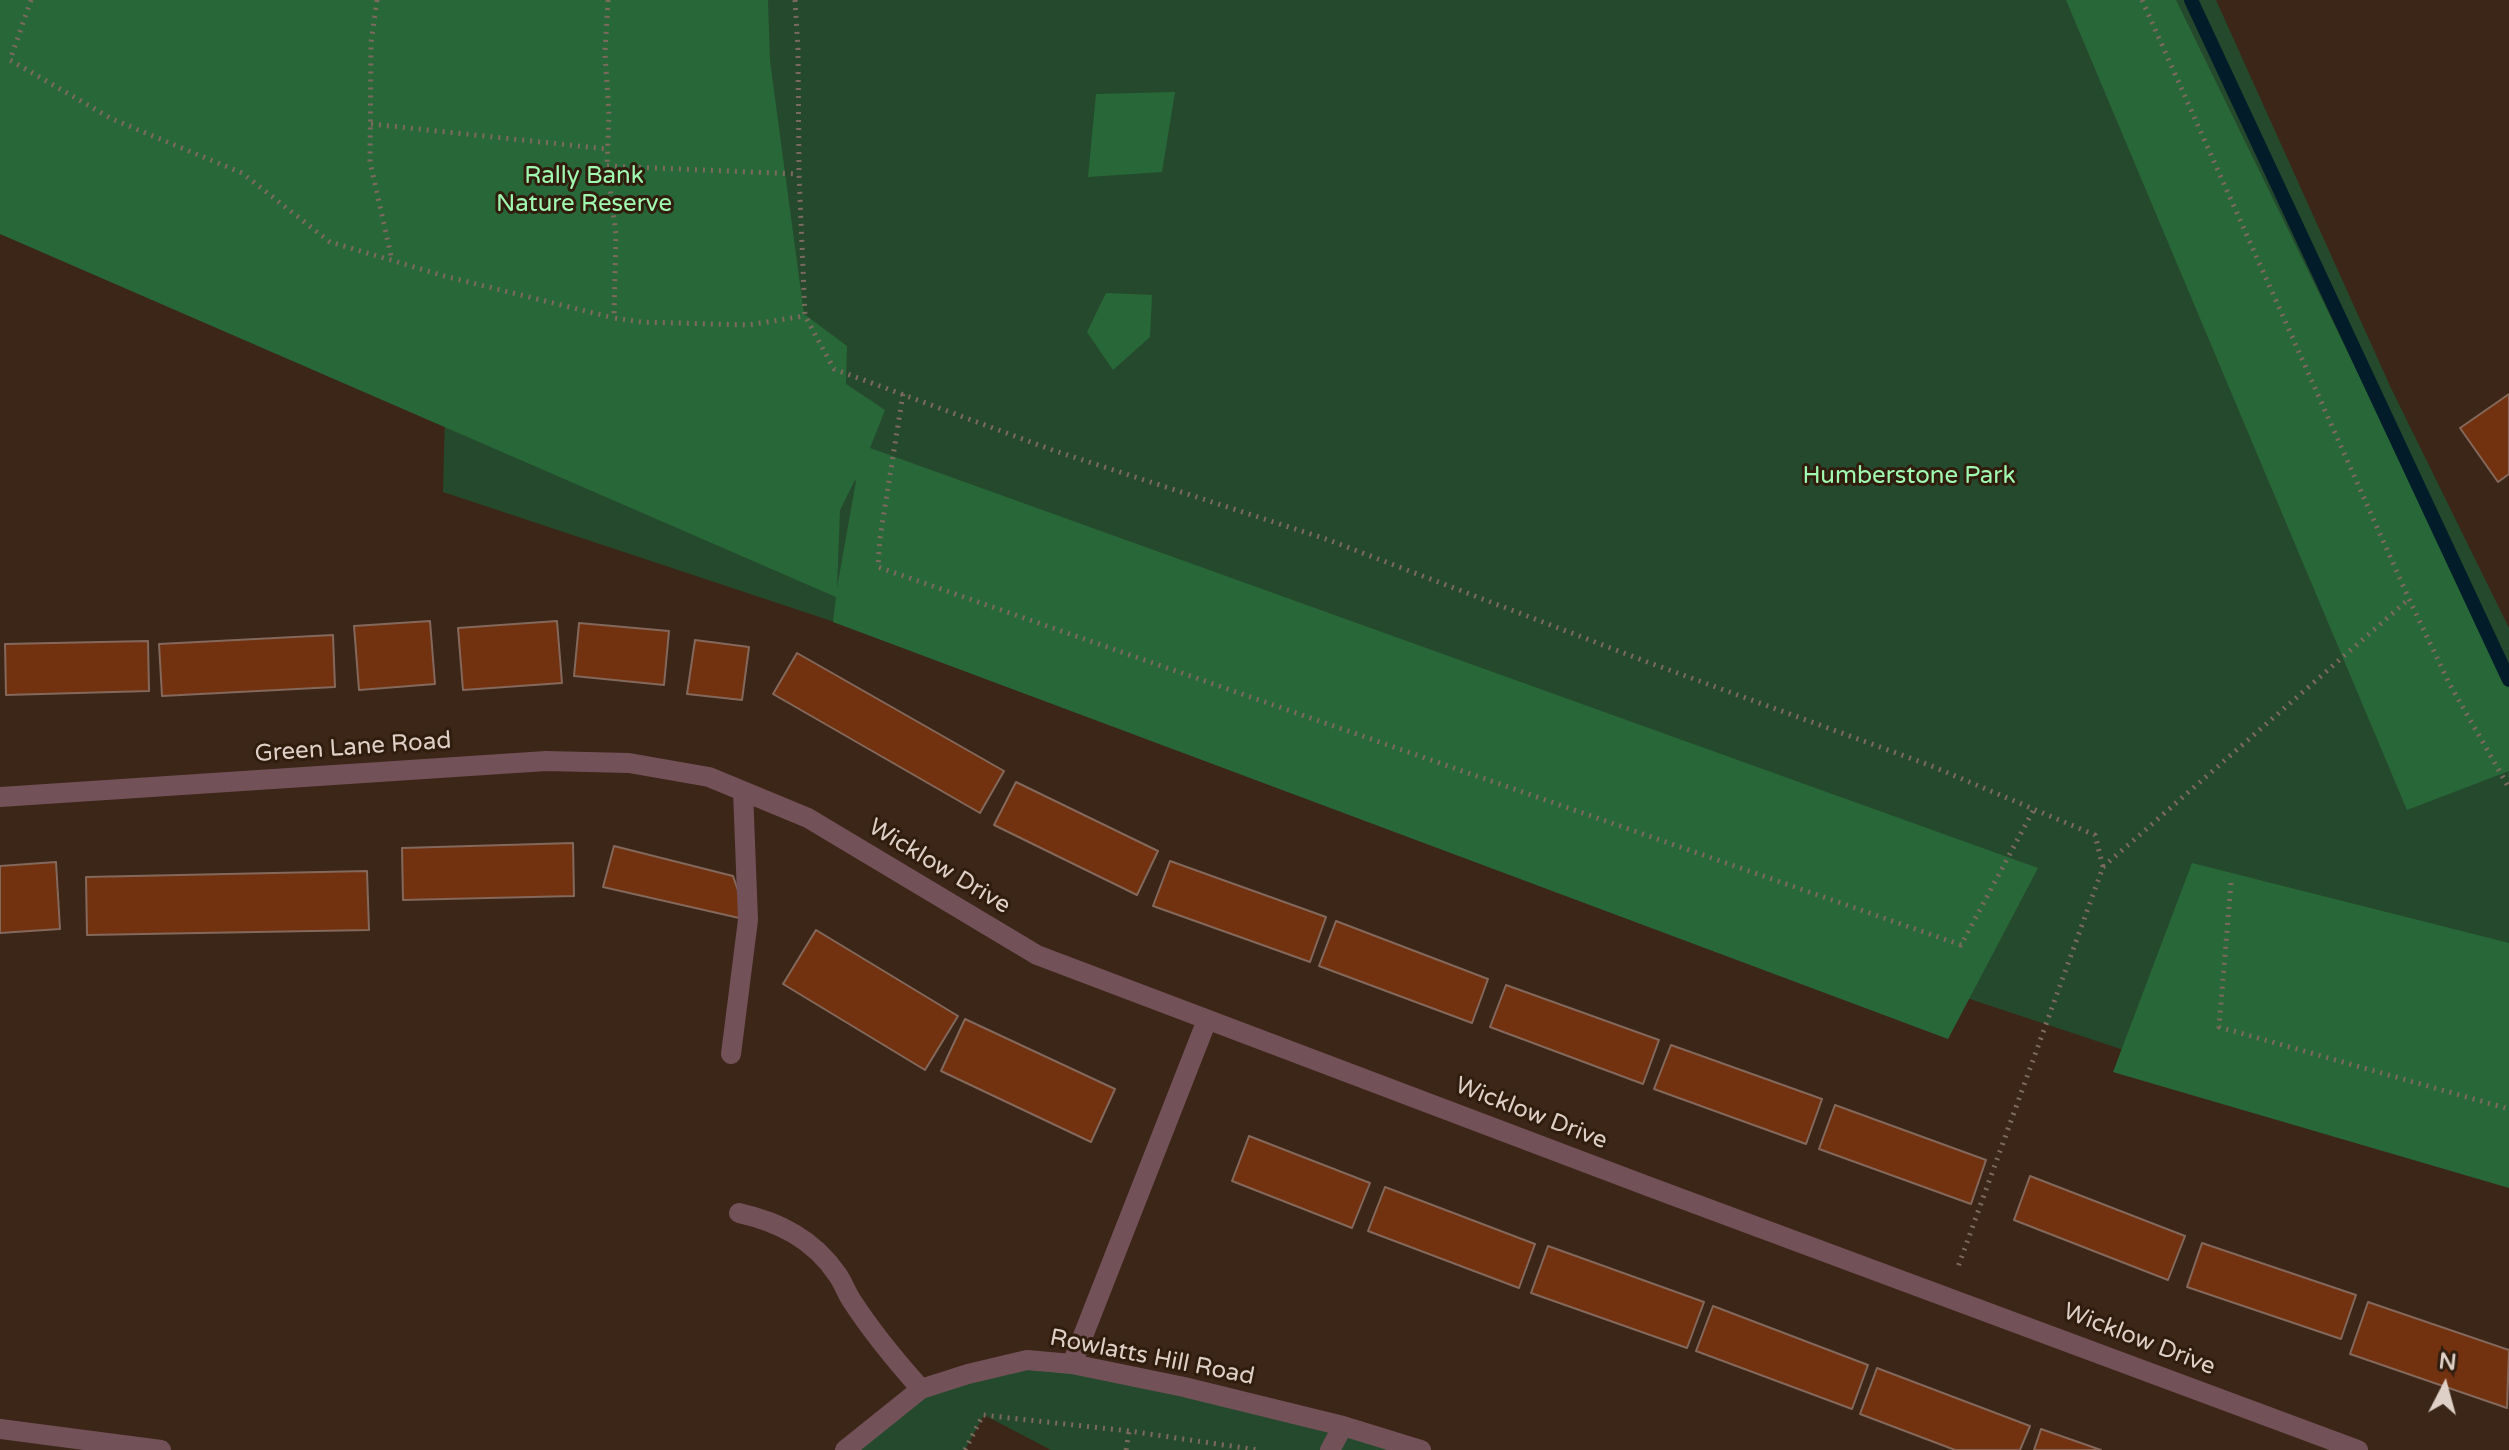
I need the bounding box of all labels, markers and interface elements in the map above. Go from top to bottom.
park label: Rally Bank Nature Reserve [496,163,672,219]
park label: Humberstone Park [1802,463,2016,491]
street label: Green Lane Road [254,727,452,769]
street label: Wicklow Drive [863,813,1015,921]
street label: Wicklow Drive [1451,1072,1611,1156]
street label: Wicklow Drive [2059,1298,2219,1382]
street label: Rowlatts Hill Road [1047,1324,1257,1392]
north arrow [2405,1346,2485,1426]
text: N [2437,1348,2458,1376]

